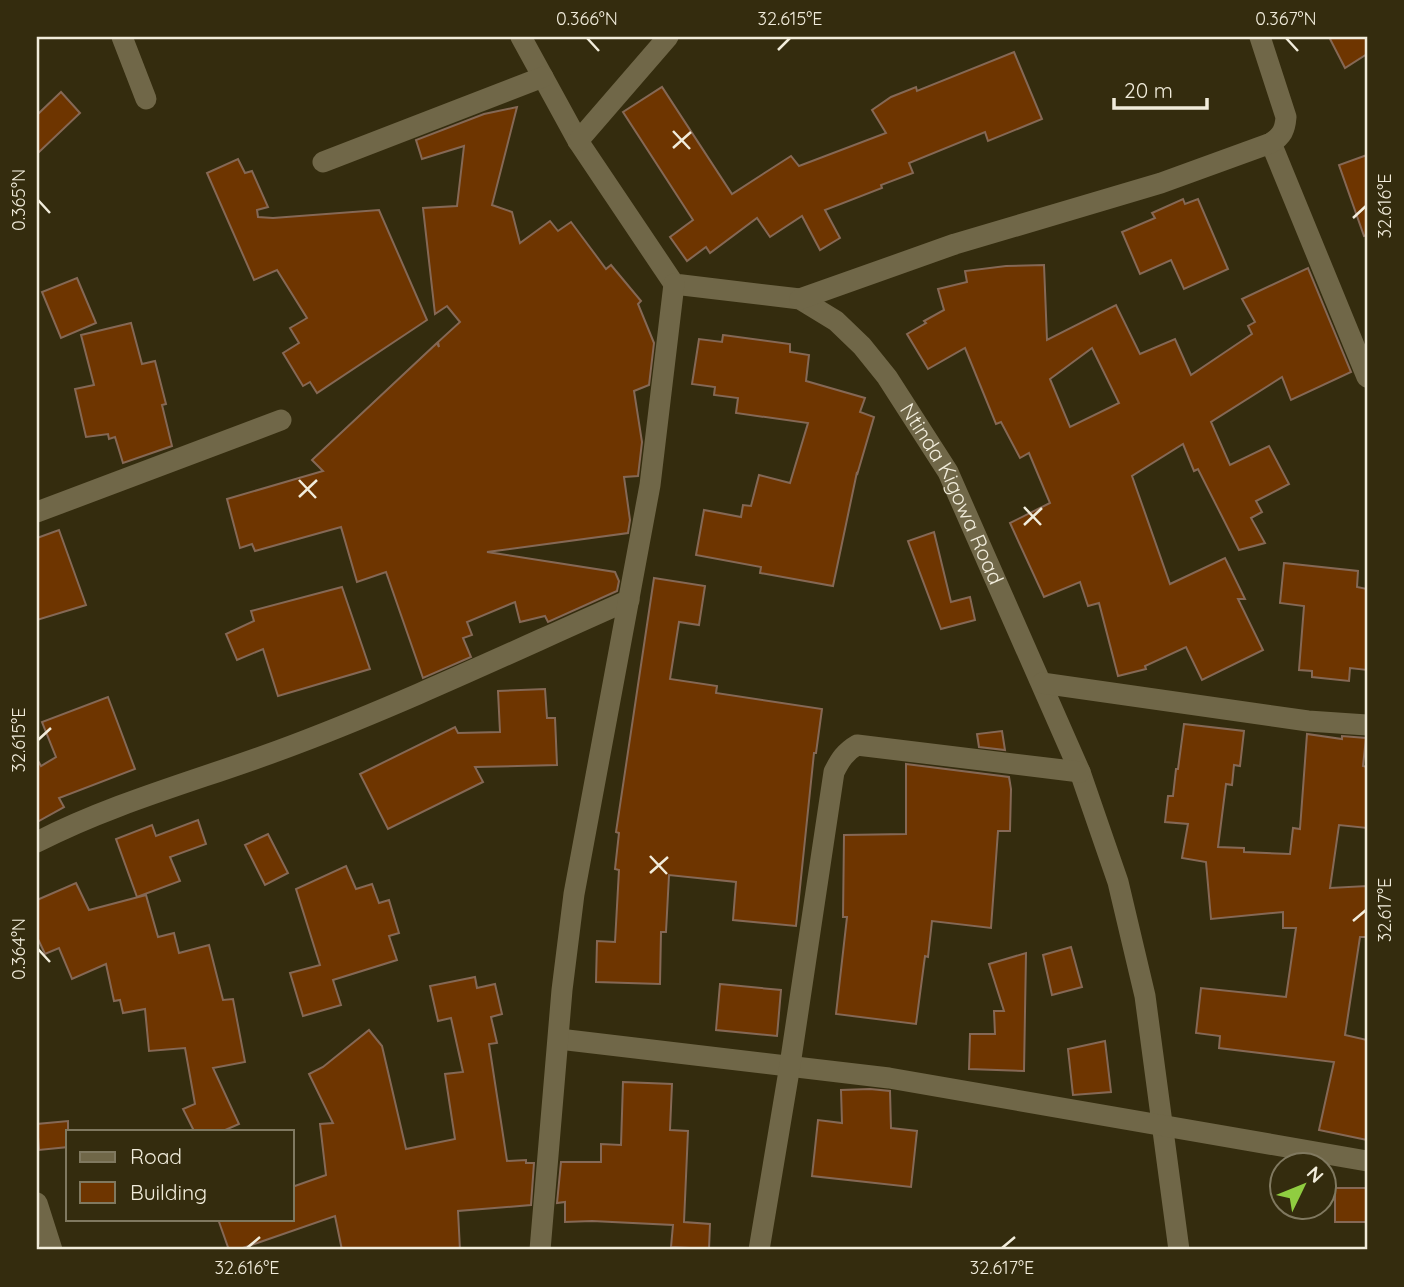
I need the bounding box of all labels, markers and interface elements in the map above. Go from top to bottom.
text: 0.366°N [556,7,618,30]
text: 32.615°E [758,7,822,30]
text: 0.367°N [1255,7,1317,30]
scale bar [1114,66,1206,110]
text: 20 m [1124,77,1173,103]
text: 0.365°N [7,169,30,231]
text: 32.616°E [1373,174,1396,238]
street label: Ntinda Kigowa Road [895,398,1010,588]
text: 32.615°E [7,708,30,772]
text: 32.617°E [1373,878,1396,942]
text: 0.364°N [7,918,30,980]
legend [66,1130,294,1220]
text: Road [130,1143,182,1169]
north arrow [1268,1150,1338,1220]
text: N [1302,1161,1329,1188]
text: Building [130,1179,207,1205]
text: 32.616°E [215,1256,279,1279]
text: 32.617°E [970,1256,1034,1279]

